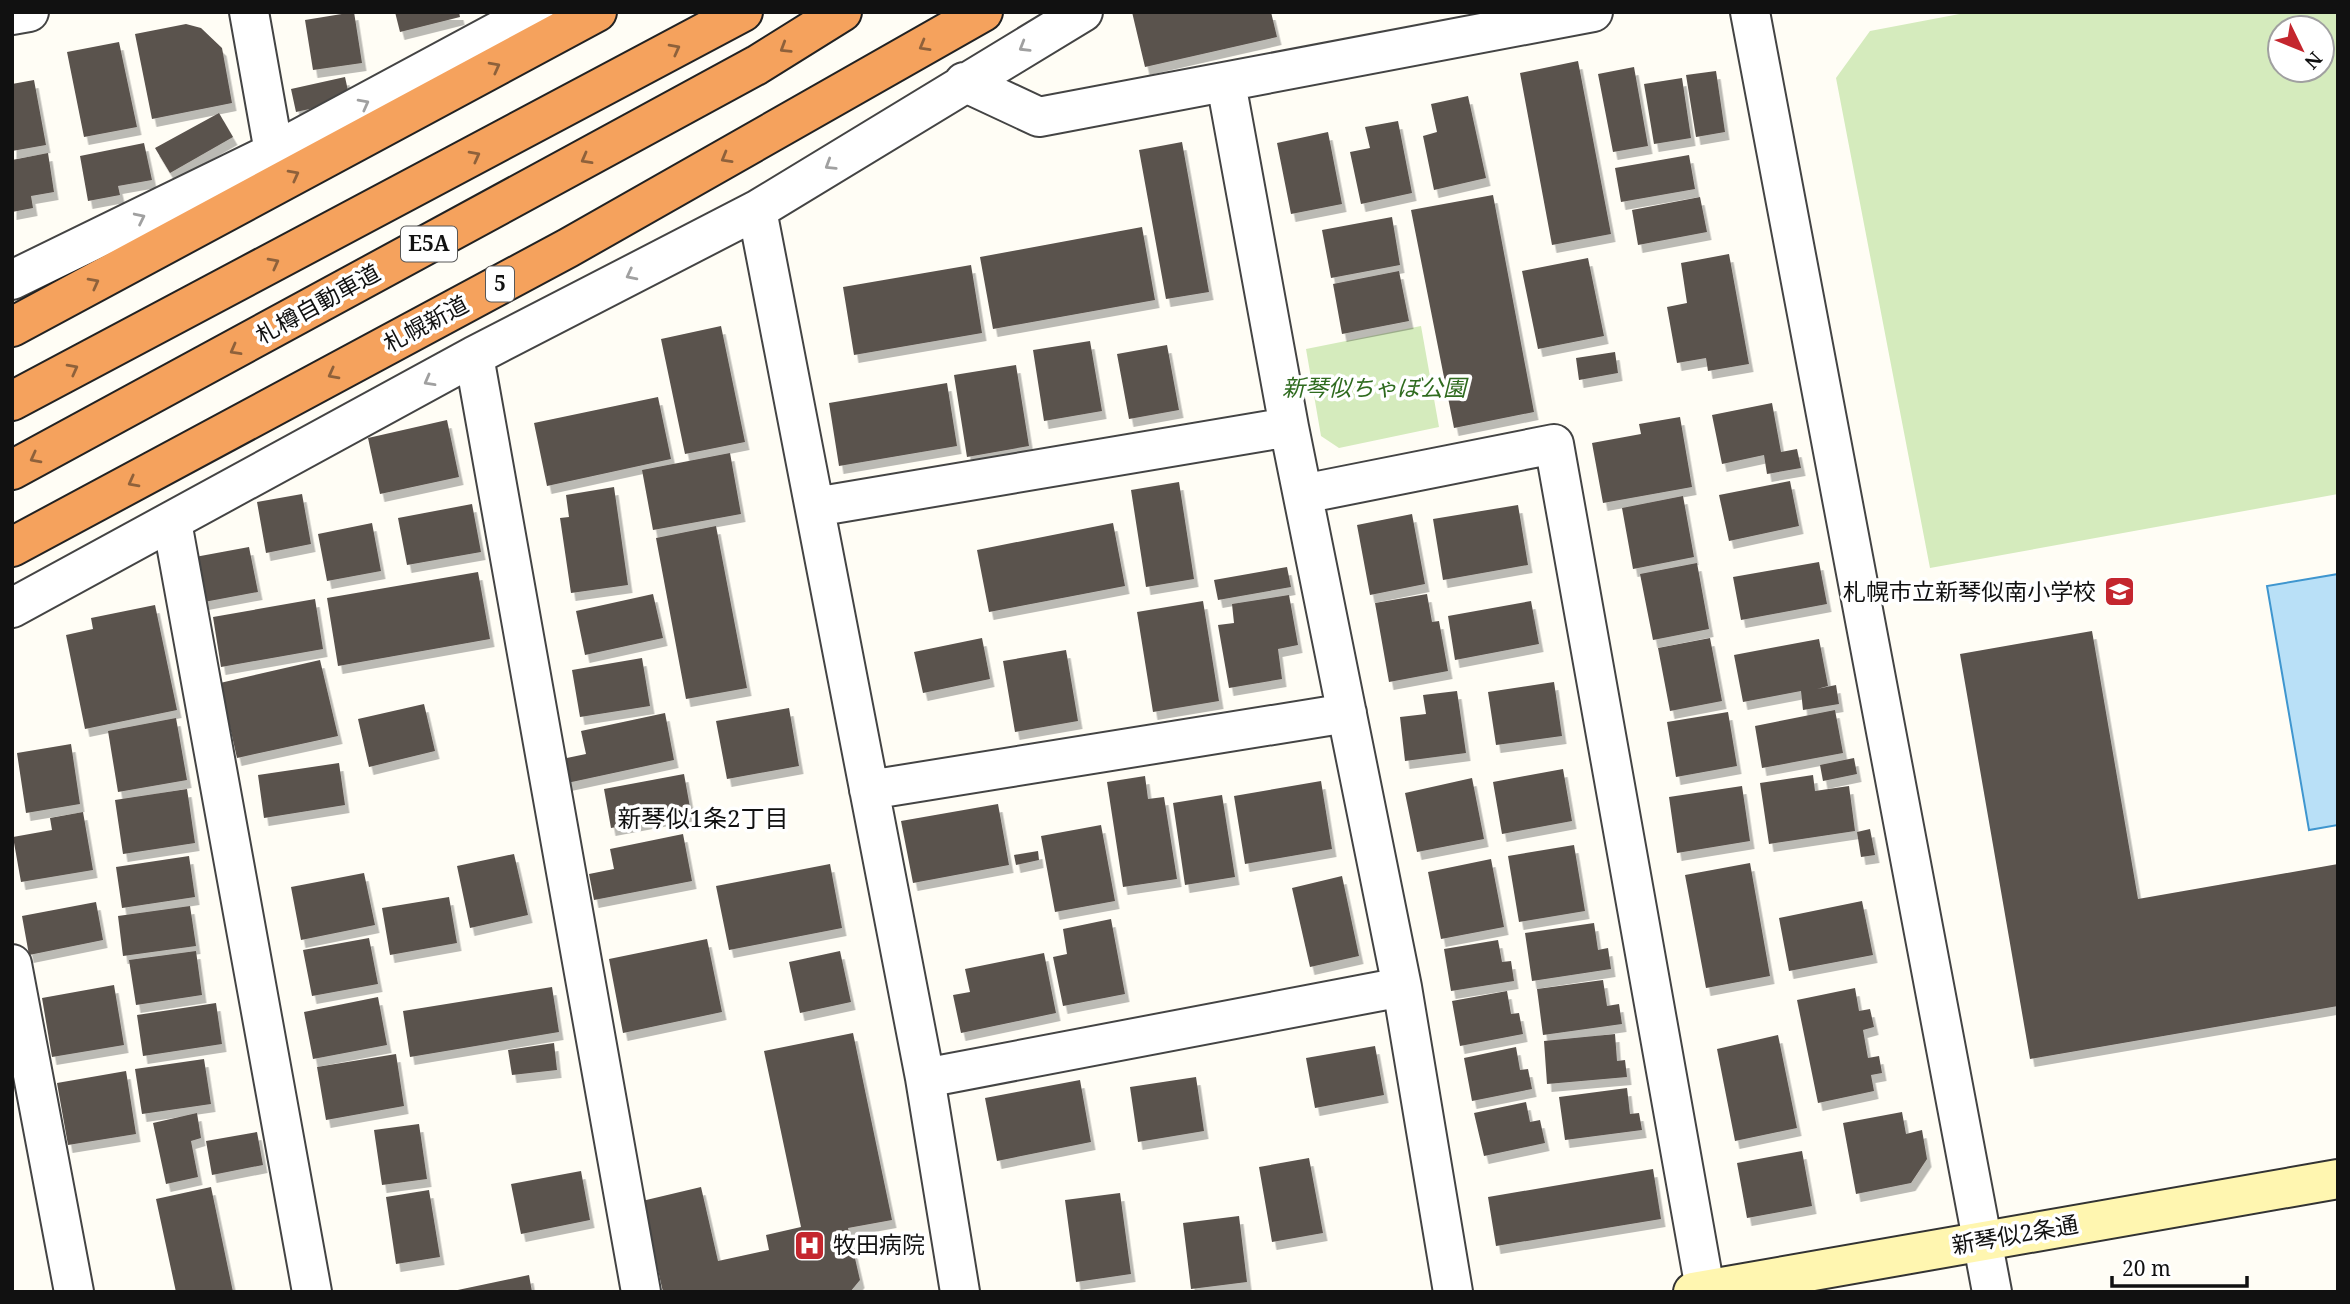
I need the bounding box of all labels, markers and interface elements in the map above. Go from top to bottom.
north arrow [2266,14,2336,84]
one-way arrow [918,38,931,51]
one-way arrow [1018,39,1031,52]
one-way arrow [779,40,792,53]
one-way arrow [668,43,681,57]
text: N [2299,46,2328,75]
one-way arrow [487,62,500,75]
one-way arrow [357,99,369,112]
one-way arrow [467,150,480,164]
one-way arrow [721,150,733,163]
one-way arrow [580,151,593,164]
one-way arrow [824,157,837,170]
one-way arrow [287,170,299,183]
one-way arrow [133,212,145,226]
road number: E5A [401,226,457,262]
street label: 札樽自動車道 [249,256,386,351]
one-way arrow [267,258,279,271]
road number: 5 [486,266,514,302]
one-way arrow [625,267,638,281]
one-way arrow [87,278,99,291]
street label: 札幌新道 [377,287,474,359]
one-way arrow [230,341,243,355]
one-way arrow [66,364,78,377]
one-way arrow [328,366,341,379]
park label: 新琴似ちゃぼ公園 [1282,371,1469,403]
one-way arrow [424,373,436,386]
one-way arrow [30,450,42,463]
one-way arrow [128,474,140,487]
place label: 札幌市立新琴似南小学校 [1843,575,2096,607]
school or university icon: 札幌市立新琴似南小学校 [2102,575,2136,609]
district label: 新琴似1条2丁目 [618,801,788,834]
street label: 新琴似2条通 [1949,1207,2081,1261]
hospital icon: 牧田病院 [793,1228,827,1262]
place label: 牧田病院 [833,1228,925,1260]
scale bar [2112,1244,2247,1288]
text: 20 m [2122,1254,2171,1282]

